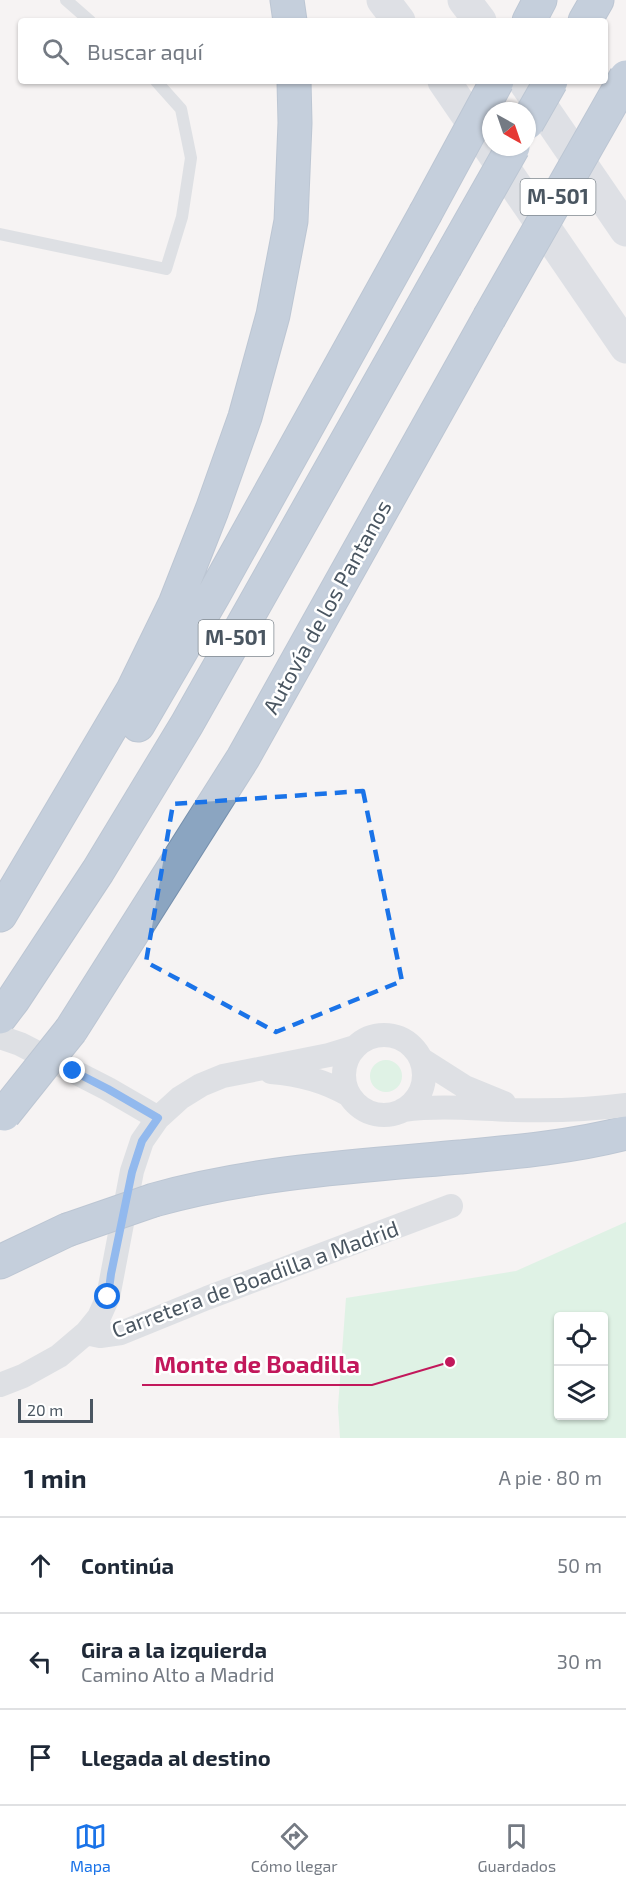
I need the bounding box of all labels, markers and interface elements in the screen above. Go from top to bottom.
search box [18,18,608,84]
icon: search [39,35,72,68]
text: Buscar aquí [87,38,203,64]
north arrow [482,102,536,156]
road number: M-501 [520,179,596,215]
street label: Autovía de los Pantanos [257,495,396,718]
road number: M-501 [198,620,274,656]
route end [59,1057,85,1083]
street label: Carretera de Boadilla a Madrid [108,1214,402,1342]
route start [94,1283,120,1309]
map controls [554,1312,608,1420]
button: locate [554,1312,608,1366]
callout: Monte de Boadilla [142,1343,372,1385]
text: Monte de Boadilla [154,1349,360,1378]
button: layers [554,1366,608,1420]
scale bar [18,1396,93,1424]
text: 20 m [27,1400,63,1419]
text: 1 min [24,1462,87,1493]
text: A pie · 80 m [498,1465,602,1489]
icon: ahead [24,1549,57,1582]
text: Continúa [81,1552,174,1578]
text: 50 m [557,1553,602,1577]
text: Gira a la izquierda [81,1636,267,1662]
icon: left [24,1645,57,1678]
text: 30 m [557,1649,602,1673]
text: Camino Alto a Madrid [81,1662,274,1686]
icon: arrive [24,1741,57,1774]
text: Llegada al destino [81,1744,271,1770]
tab: Mapa [70,1820,111,1875]
tab: Cómo llegar [251,1820,338,1875]
tab: Guardados [478,1820,556,1875]

